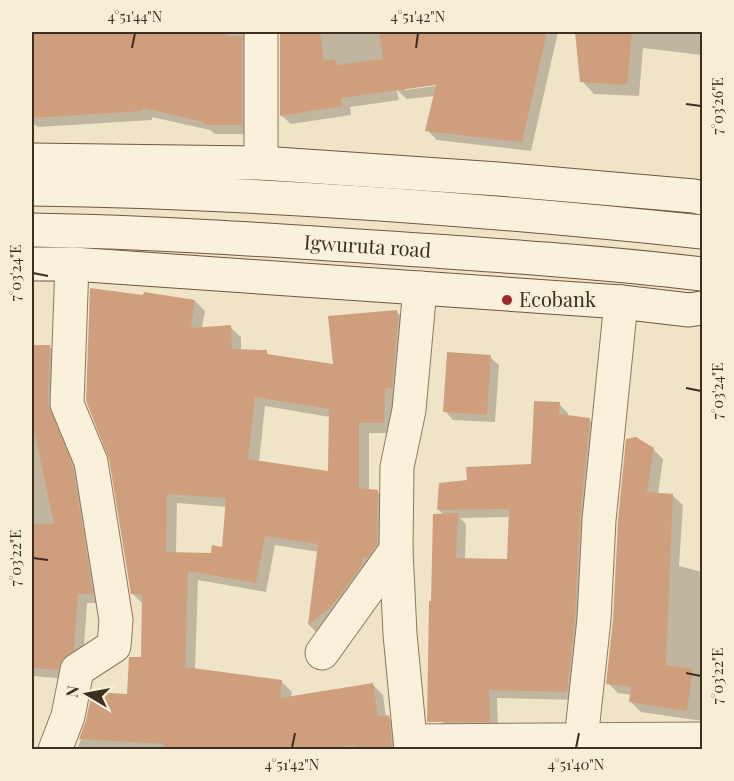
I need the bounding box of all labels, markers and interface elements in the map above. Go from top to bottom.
text: 4°51'44"N [108,6,163,26]
text: 4°51'42"N [391,6,446,26]
text: 7°03'26"E [707,77,727,135]
street label: Igwuruta road [303,227,432,263]
text: 7°03'24"E [5,245,25,301]
place label: Ecobank [519,285,596,312]
marker: Ecobank [500,293,514,307]
text: 7°03'24"E [707,363,727,419]
text: 7°03'22"E [5,530,25,586]
text: 7°03'22"E [707,648,727,704]
north arrow [57,664,117,724]
text: N [60,683,83,699]
text: 4°51'42"N [265,754,320,774]
text: 4°51'40"N [548,754,605,774]

